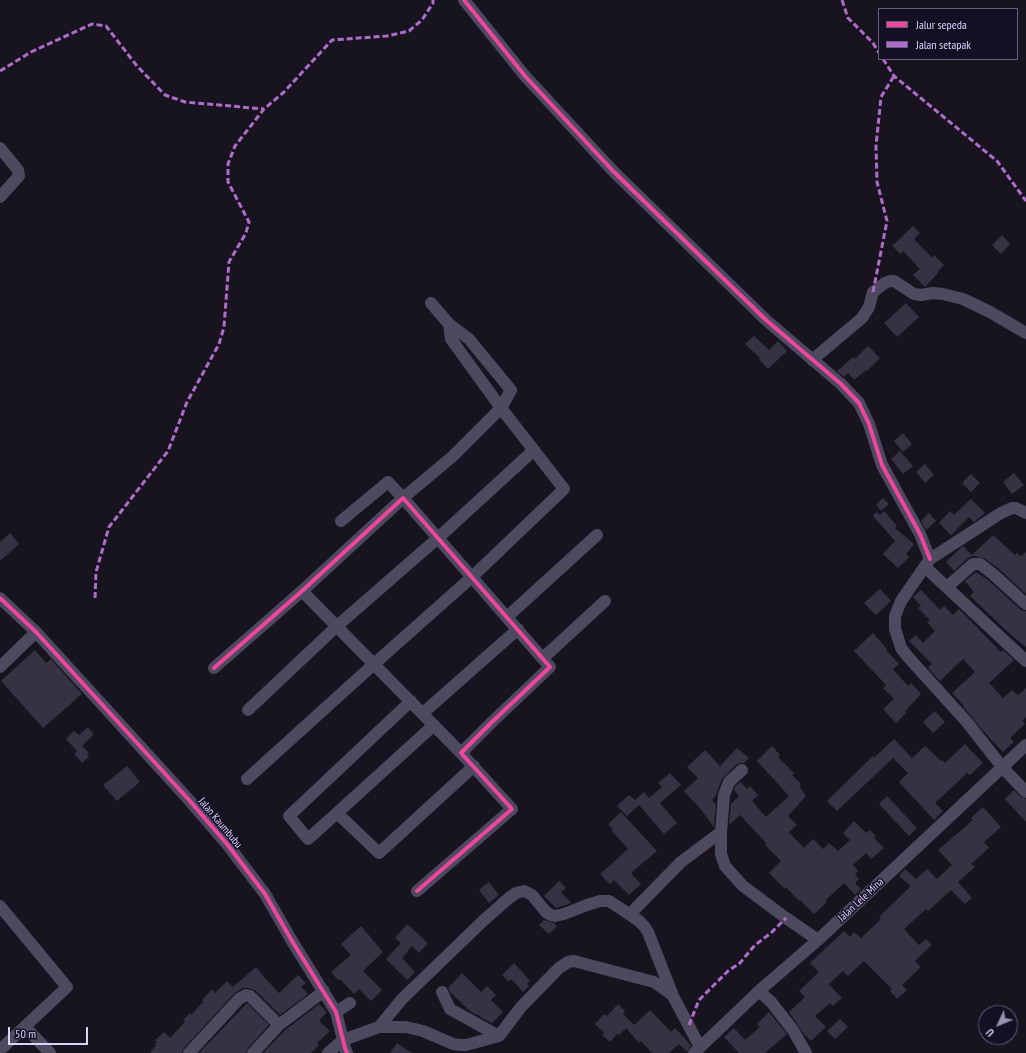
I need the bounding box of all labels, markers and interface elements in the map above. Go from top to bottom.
legend [878,8,1018,60]
text: Jalur sepeda [916,17,967,32]
text: Jalan setapak [916,37,971,52]
street label: Jalan Kaumbubu [195,795,245,851]
street label: Jalan Lele Mina [835,875,887,925]
north arrow [978,1005,1018,1045]
scale bar [10,1019,90,1045]
text: 50 m [15,1026,36,1041]
text: U [983,1026,997,1040]

